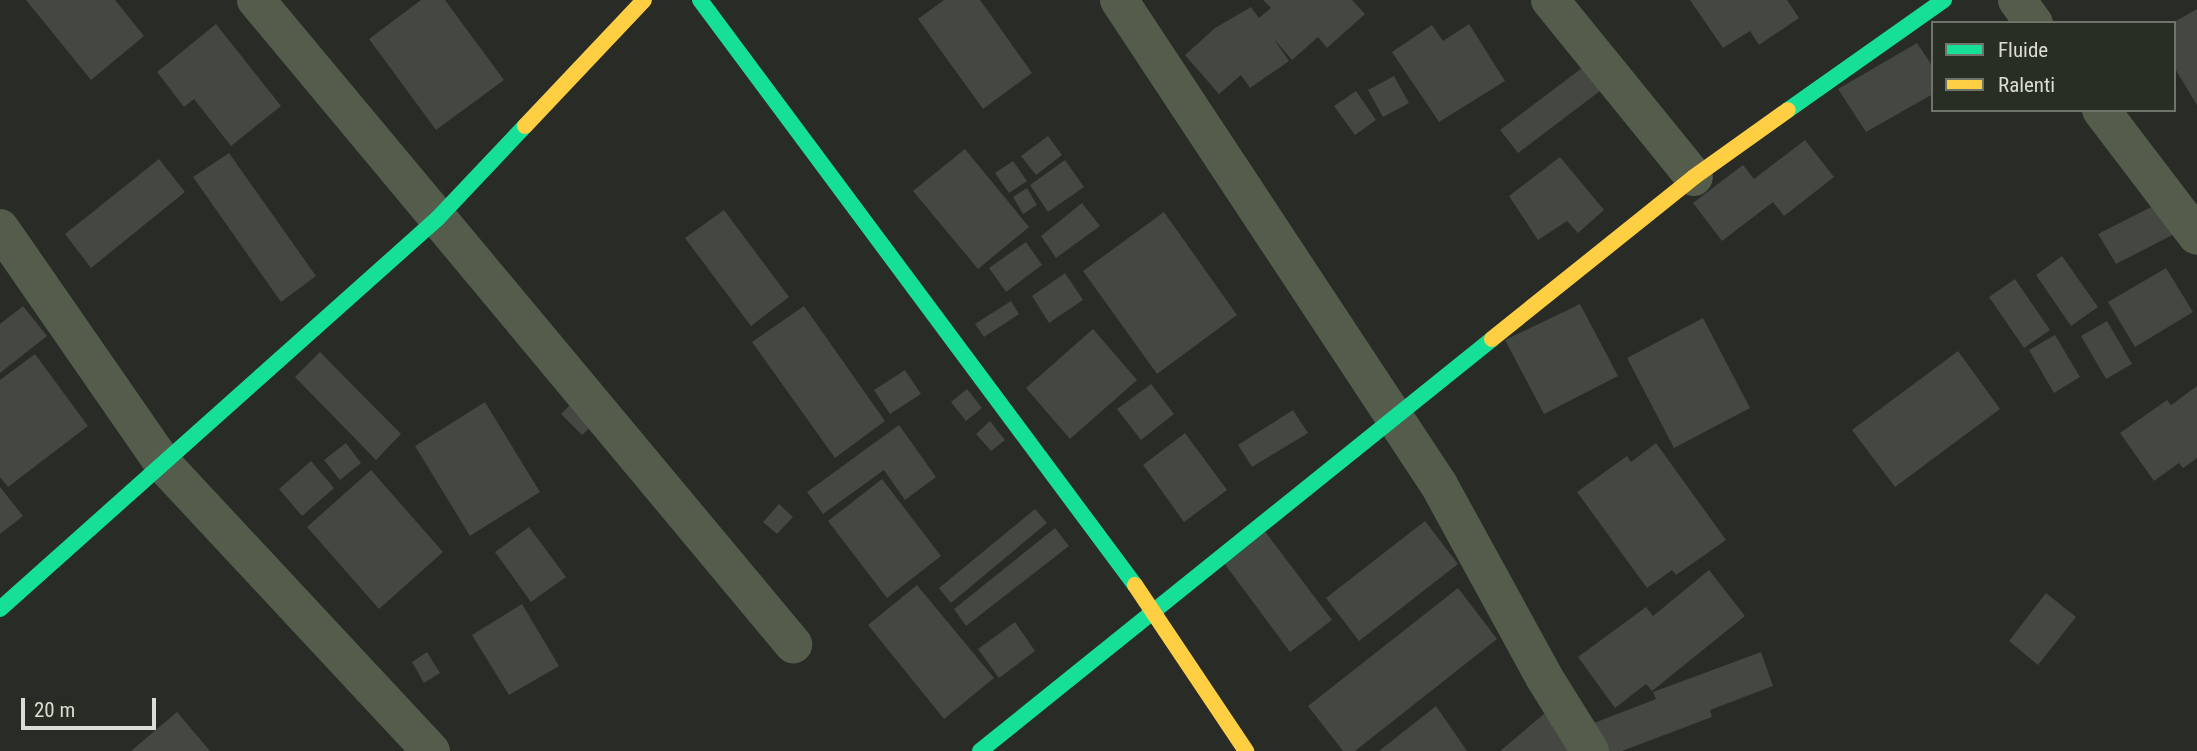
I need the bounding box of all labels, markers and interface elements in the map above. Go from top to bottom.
legend [1931,21,2176,112]
text: Fluide [1998,38,2048,62]
text: Ralenti [1998,73,2055,97]
scale bar [24,684,159,728]
text: 20 m [34,698,75,722]

